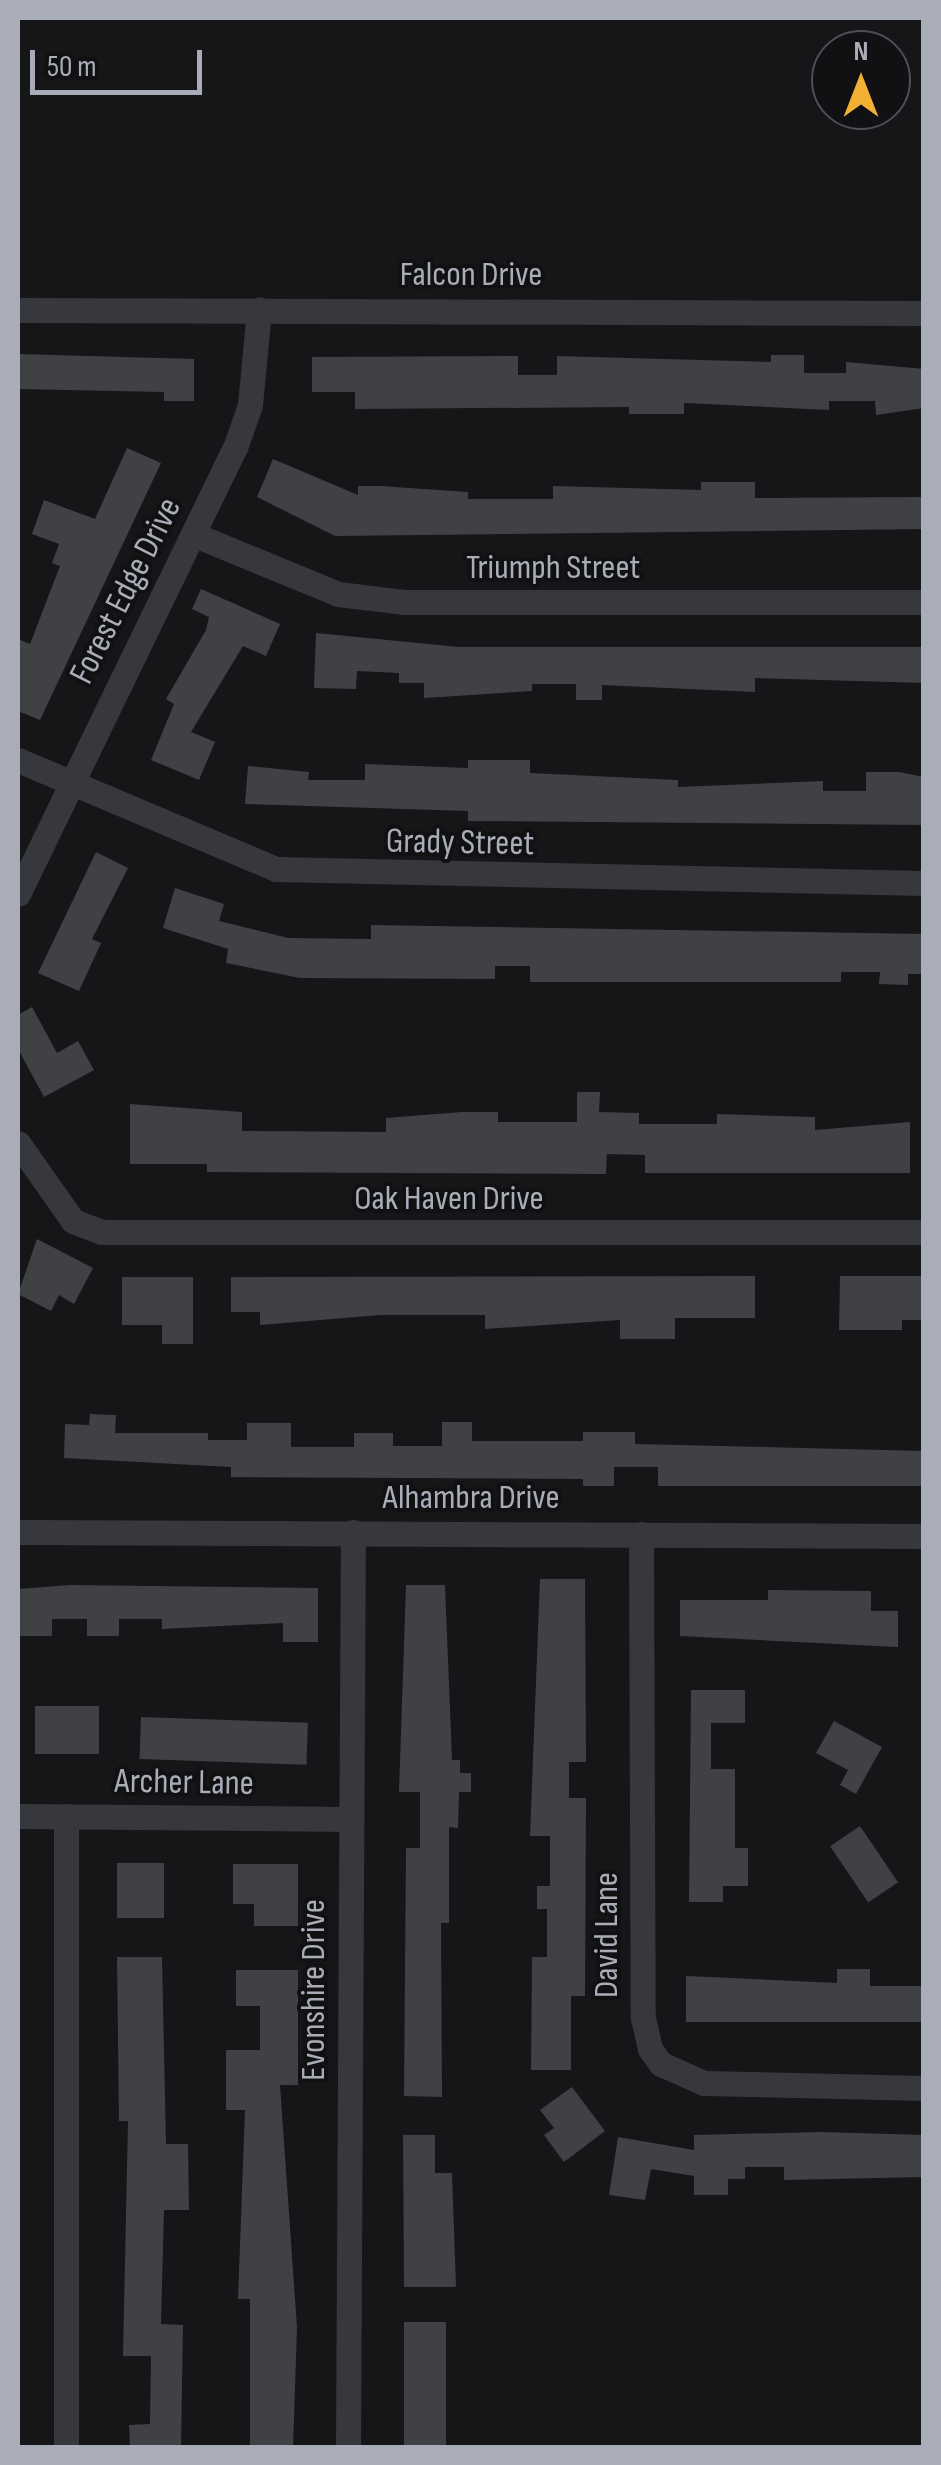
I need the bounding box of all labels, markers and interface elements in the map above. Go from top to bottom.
scale bar [35,30,208,92]
north arrow [811,30,911,130]
text: N [854,35,868,68]
text: 50 m [47,49,96,85]
street label: Falcon Drive [400,254,542,296]
street label: Forest Edge Drive [61,491,191,691]
street label: Triumph Street [466,547,640,589]
street label: Grady Street [386,821,534,865]
street label: Oak Haven Drive [354,1178,544,1220]
street label: Alhambra Drive [382,1477,560,1519]
street label: Archer Lane [114,1761,254,1805]
street label: David Lane [586,1872,628,1998]
street label: Evonshire Drive [293,1899,335,2081]

